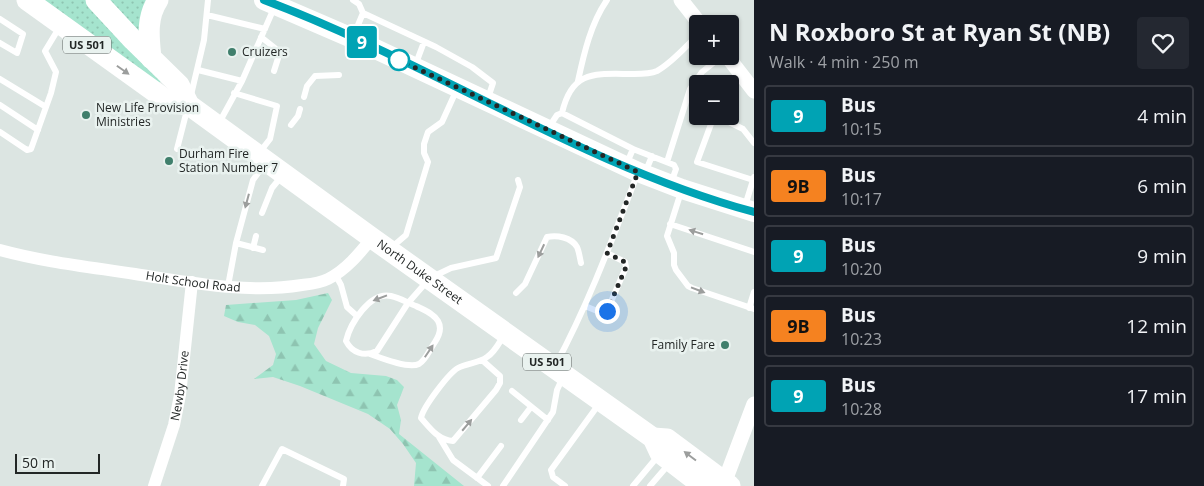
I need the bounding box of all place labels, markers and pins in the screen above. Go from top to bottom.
place label: Cruizers [242,43,288,60]
marker: Cruizers [226,46,238,58]
unlabelled marker [388,49,410,71]
place label: New Life Provision Ministries [96,99,199,130]
marker: New Life Provision Ministries [80,109,92,121]
place label: Durham Fire Station Number 7 [179,145,278,176]
marker: Durham Fire Station Number 7 [163,155,175,167]
place label: Family Fare [651,336,715,353]
marker: Family Fare [719,339,731,351]

